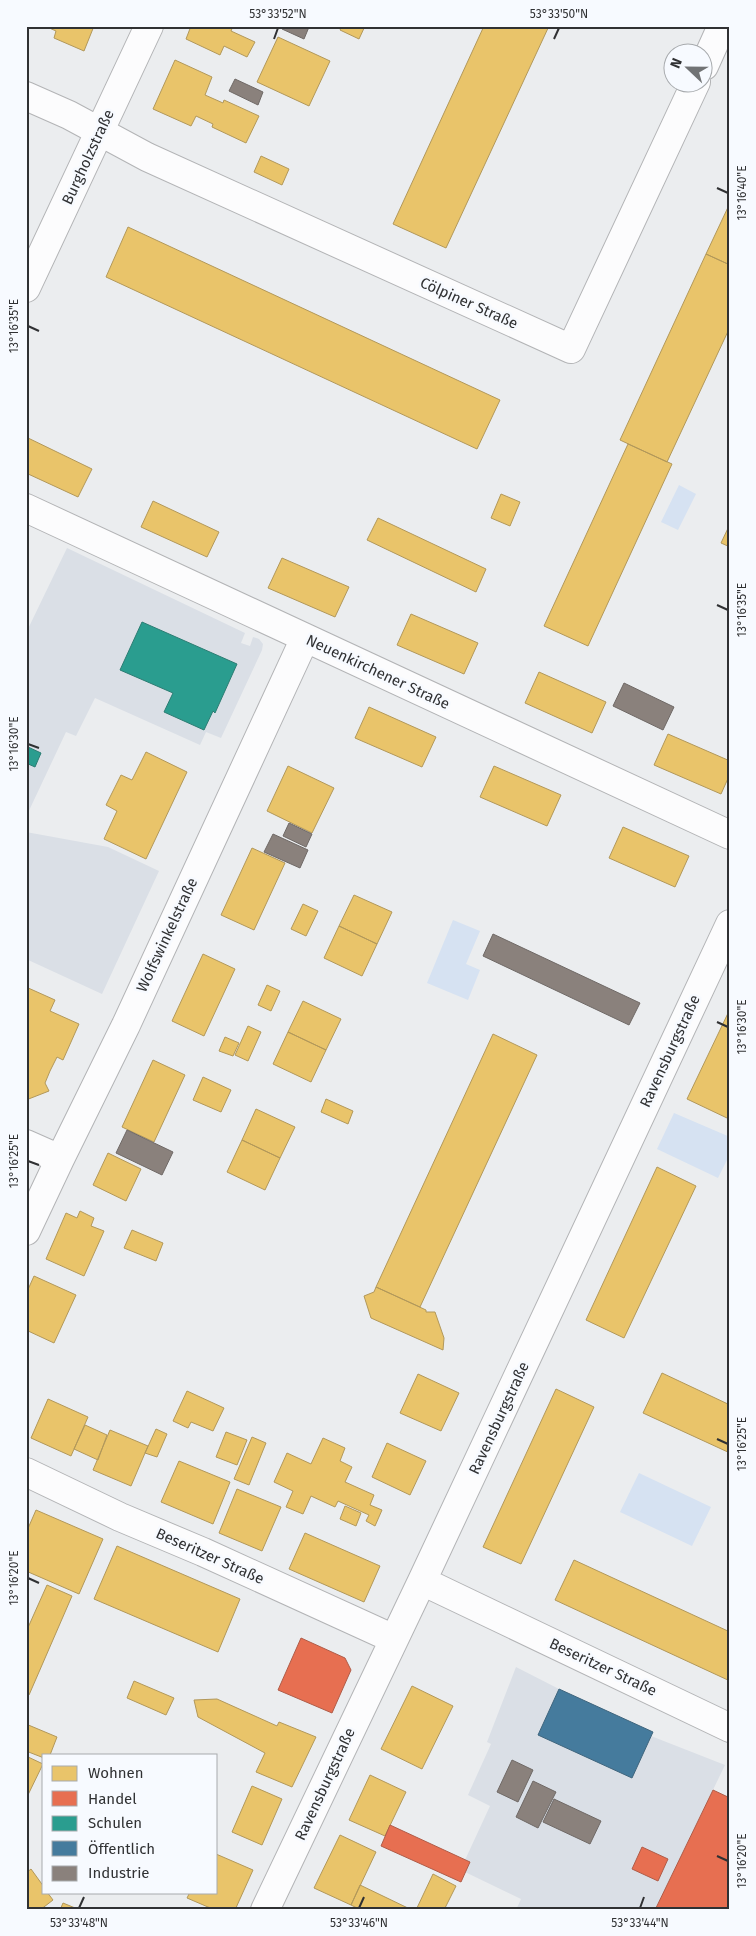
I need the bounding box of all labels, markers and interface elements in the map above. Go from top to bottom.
text: 53°33'52"N [249,7,307,21]
text: 53°33'50"N [530,7,588,21]
north arrow [664,42,714,92]
text: N [667,56,686,71]
street label: Burgholzstraße [58,107,118,207]
text: 13°16'40"E [735,165,749,221]
street label: Cölpiner Straße [417,273,521,333]
text: 13°16'35"E [7,299,21,353]
text: 13°16'35"E [735,583,749,637]
street label: Neuenkirchener Straße [303,631,453,713]
text: 13°16'30"E [7,716,21,772]
street label: Wolfswinkelstraße [133,875,201,995]
street label: Ravensburgstraße [636,992,704,1110]
text: 13°16'30"E [735,999,749,1055]
text: 13°16'25"E [7,1134,21,1188]
street label: Ravensburgstraße [465,1359,533,1477]
text: 13°16'25"E [735,1417,749,1471]
street label: Beseritzer Straße [153,1524,267,1588]
text: 13°16'20"E [7,1550,21,1606]
street label: Beseritzer Straße [546,1634,660,1700]
street label: Ravensburgstraße [291,1725,359,1843]
legend [42,1754,218,1894]
text: Wohnen [88,1764,144,1782]
text: Handel [88,1790,137,1808]
text: Schulen [88,1814,142,1832]
text: 13°16'20"E [735,1833,749,1889]
text: Öffentlich [88,1840,155,1858]
text: Industrie [88,1864,150,1882]
text: 53°33'48"N [50,1916,108,1930]
text: 53°33'46"N [330,1916,388,1930]
text: 53°33'44"N [611,1916,669,1930]

